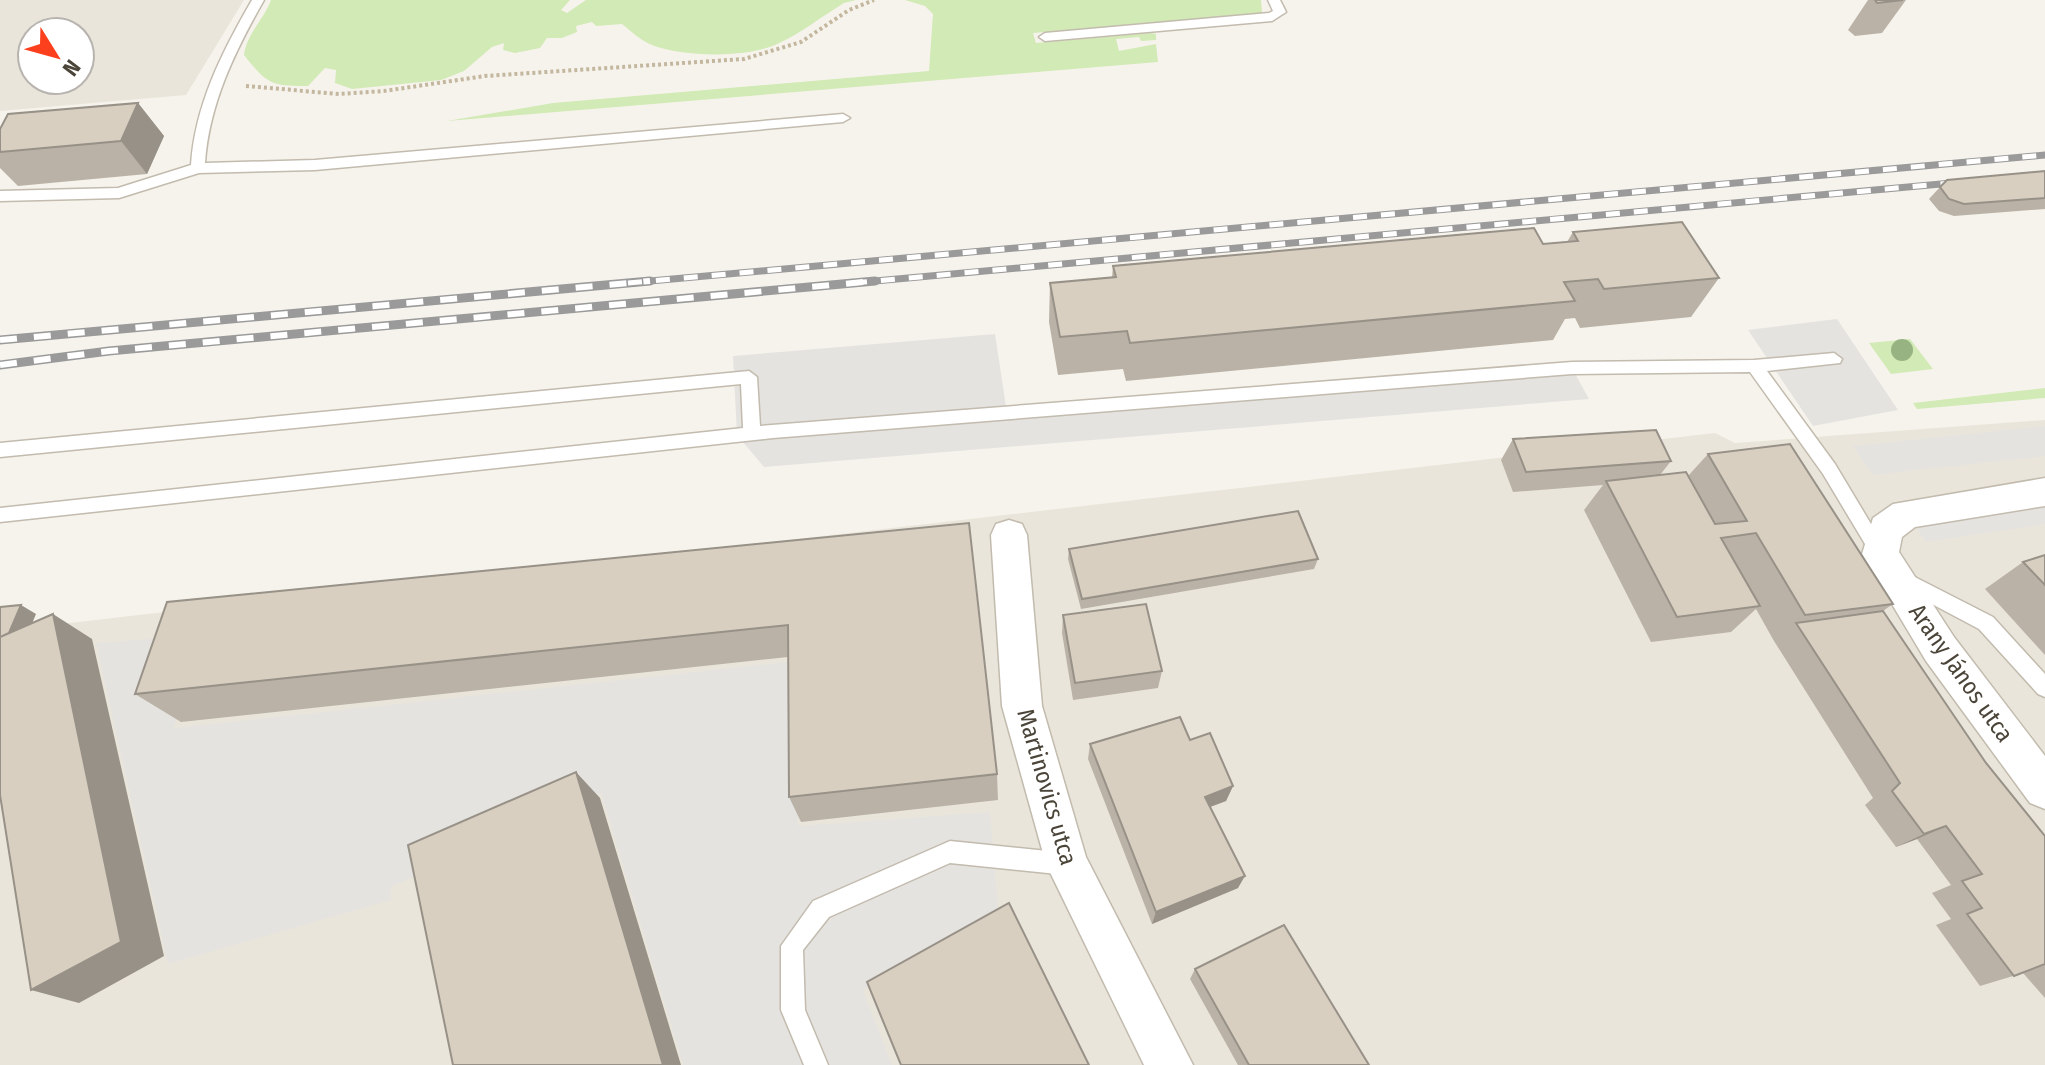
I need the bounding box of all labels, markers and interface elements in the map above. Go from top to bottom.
north arrow [16,16,96,96]
text: N [57,54,86,81]
street label: Arany János utca [1903,599,2019,747]
street label: Martinovics utca [1011,706,1083,868]

